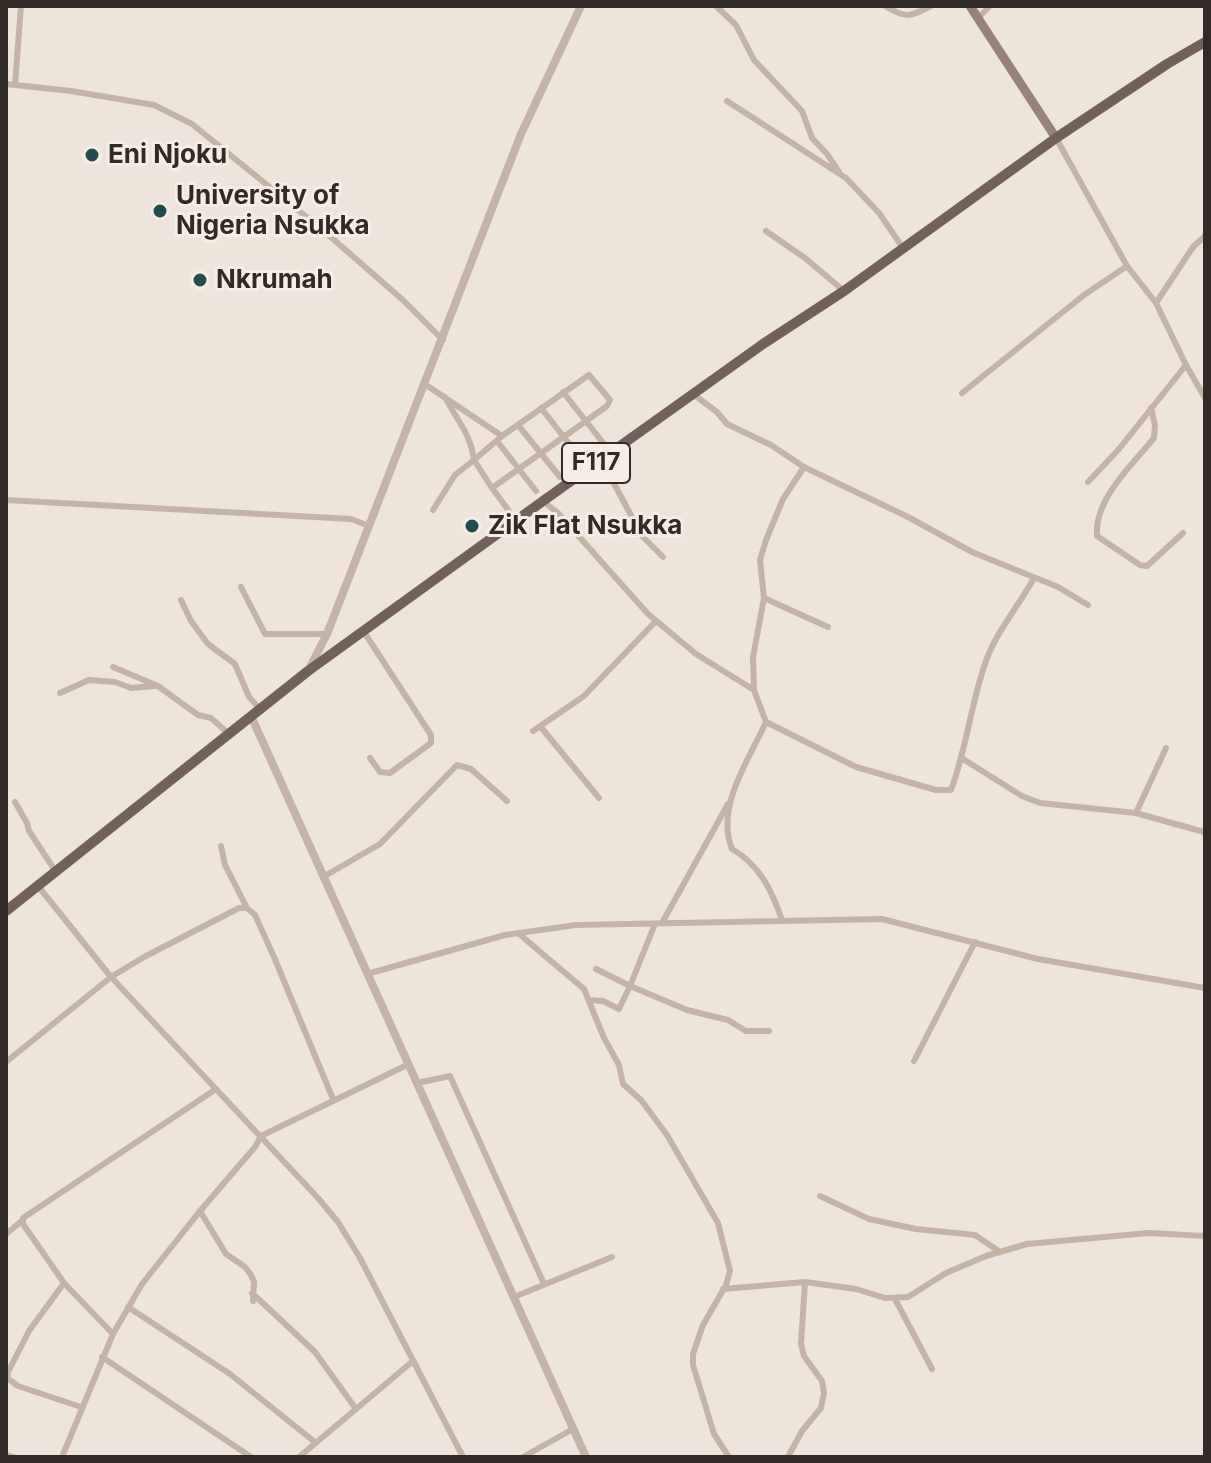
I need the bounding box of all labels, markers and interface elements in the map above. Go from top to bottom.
place label: Eni Njoku [108,139,227,171]
marker: Eni Njoku [83,146,101,164]
place label: University of Nigeria Nsukka [176,180,370,242]
marker: University of Nigeria Nsukka [151,202,169,220]
place label: Nkrumah [216,264,333,296]
marker: Nkrumah [191,271,209,289]
road number: F117 [562,443,630,483]
place label: Zik Flat Nsukka [488,510,682,542]
marker: Zik Flat Nsukka [463,517,481,535]

